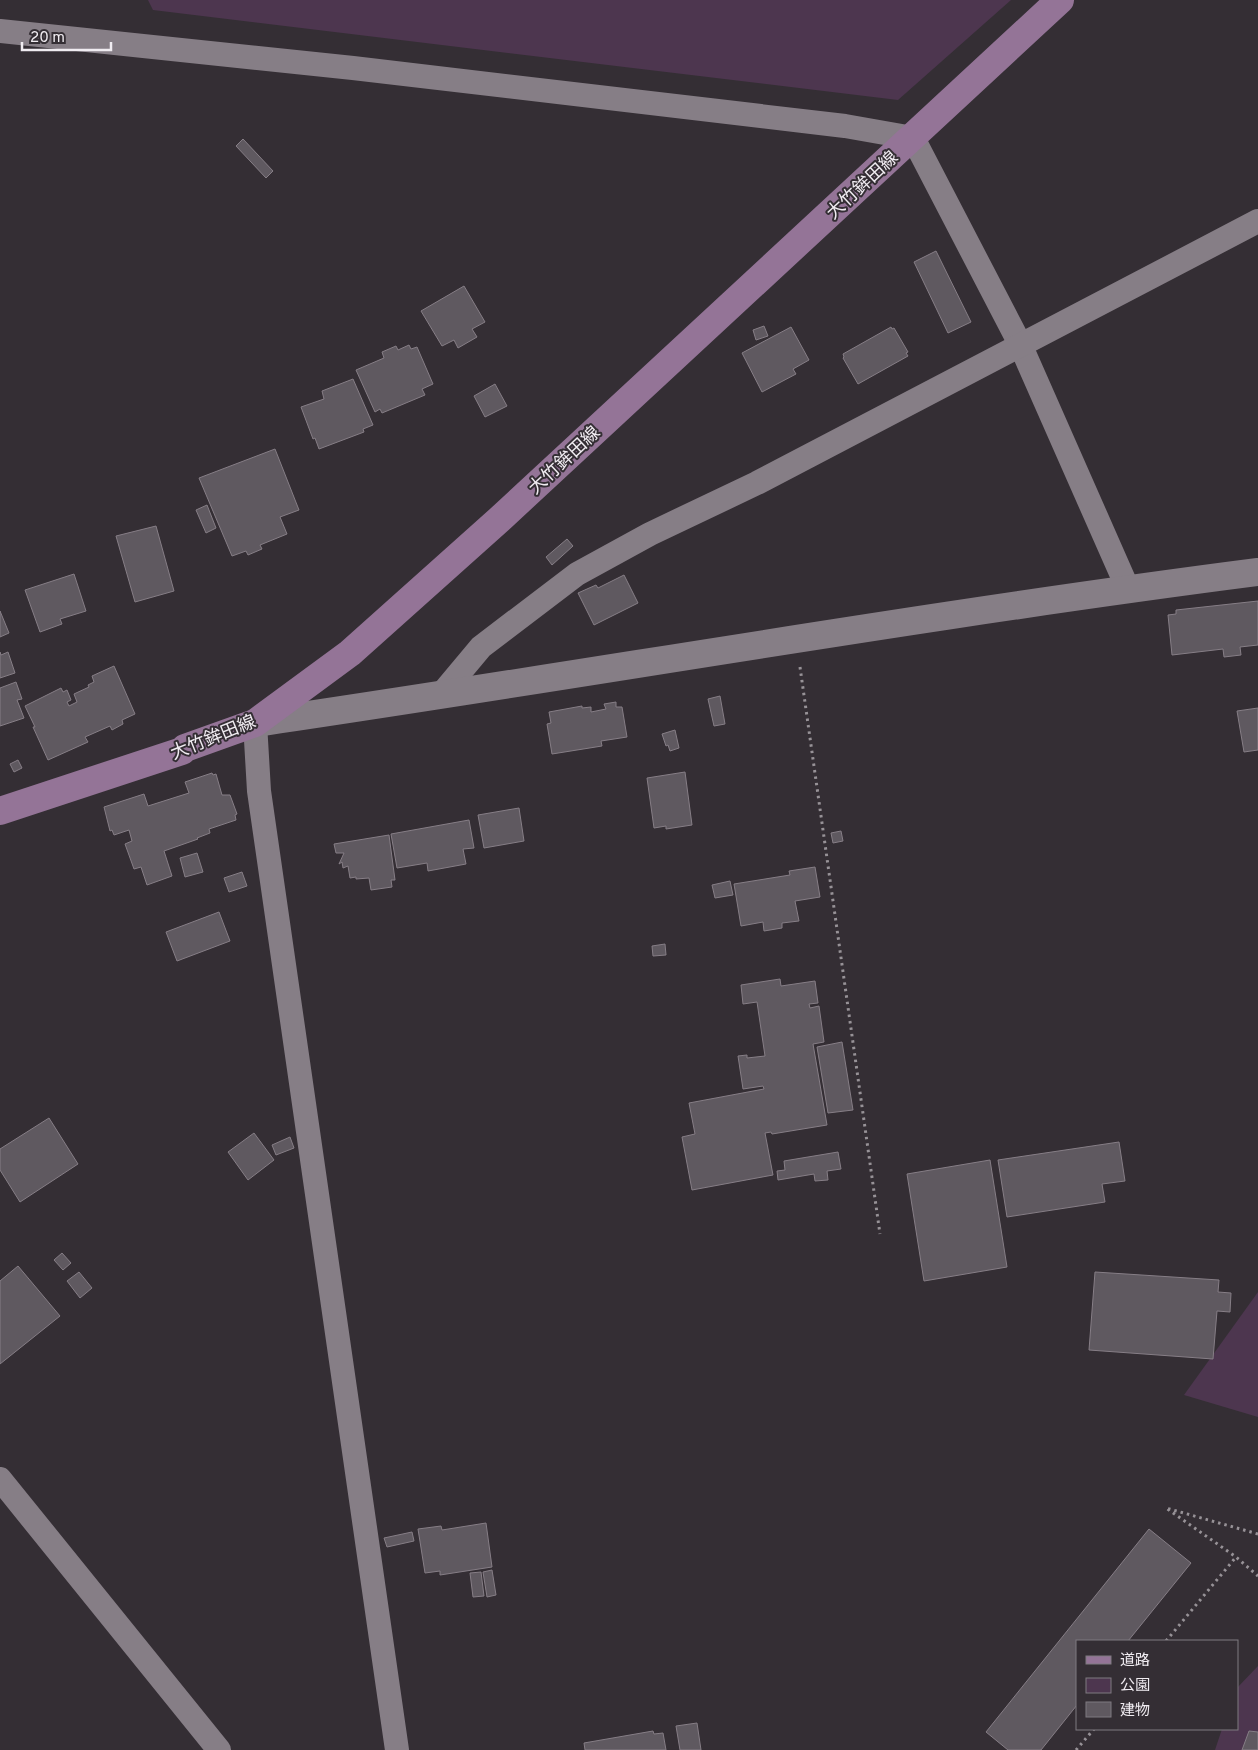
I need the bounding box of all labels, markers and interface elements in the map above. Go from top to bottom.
scale bar [22,20,111,52]
text: 20 m [30,29,65,48]
street label: 大竹鉾田線 [822,147,904,225]
street label: 大竹鉾田線 [524,422,606,500]
street label: 大竹鉾田線 [168,711,260,766]
legend [1076,1640,1238,1730]
text: 道路 [1120,1652,1150,1671]
text: 公園 [1120,1677,1150,1696]
text: 建物 [1120,1702,1150,1721]

